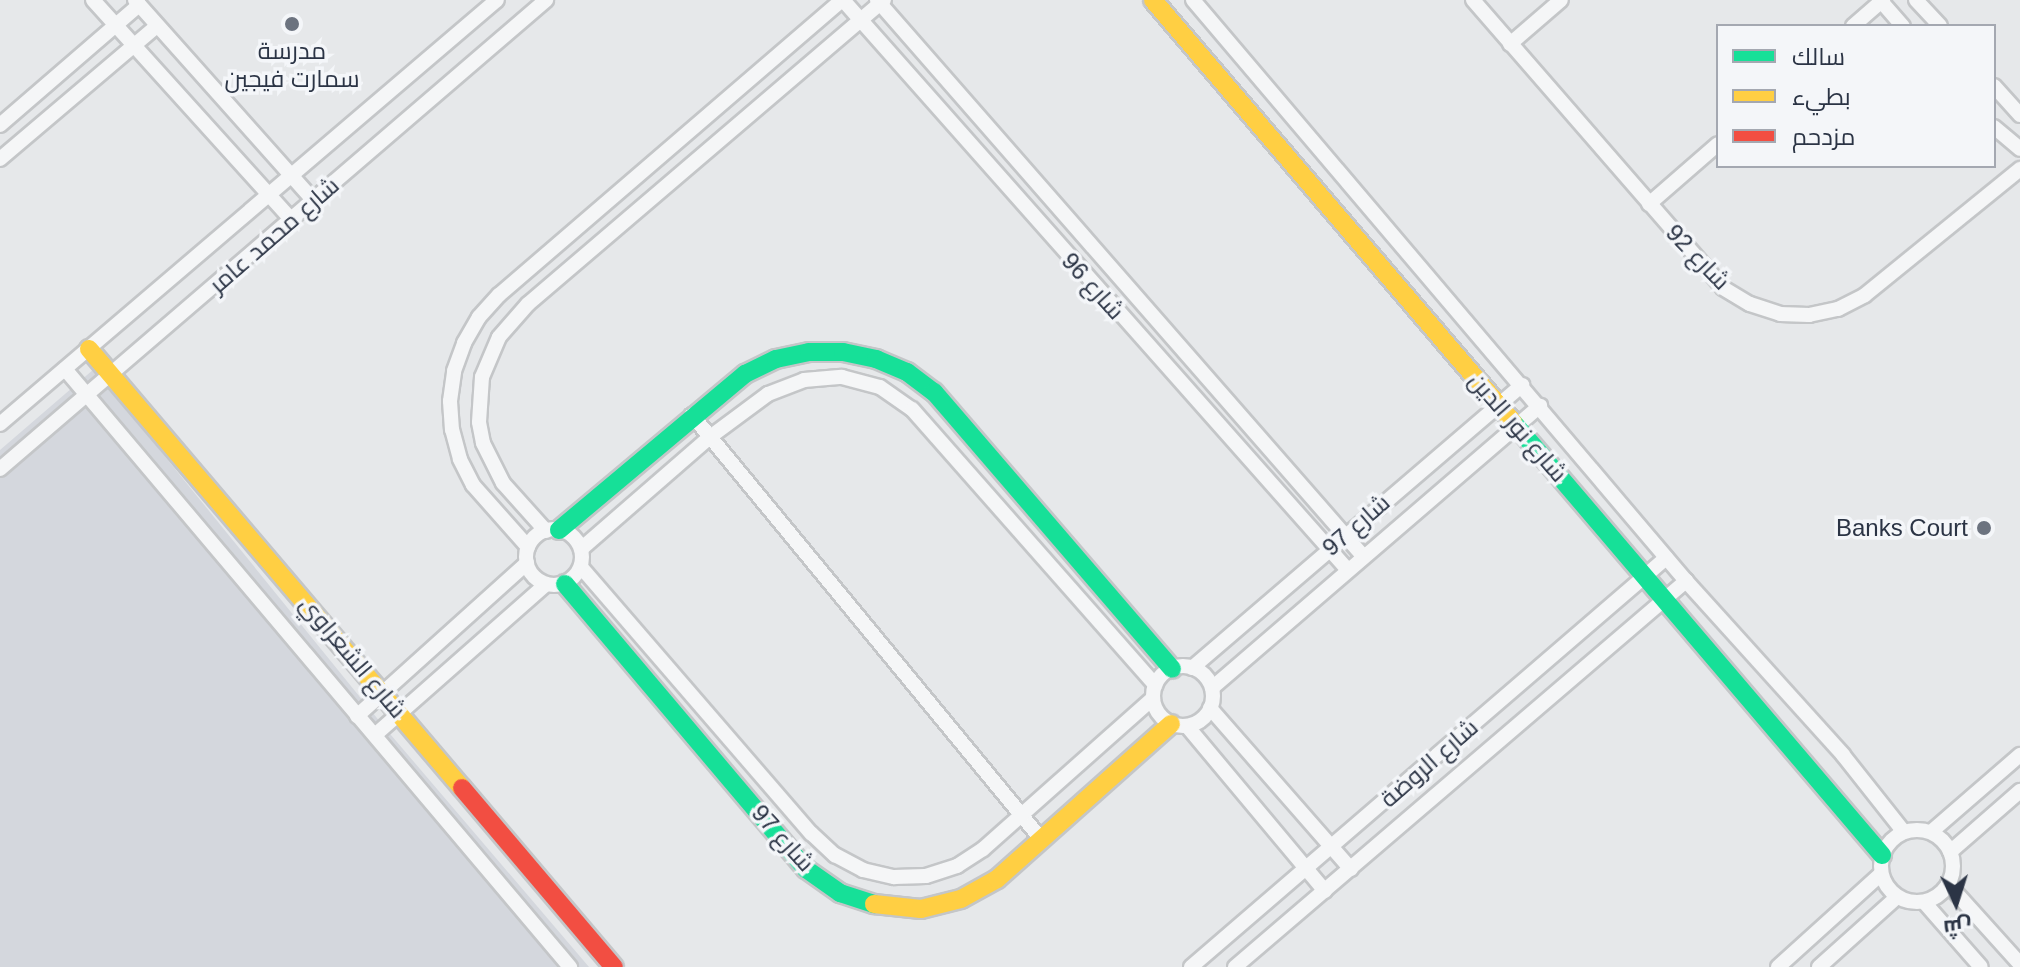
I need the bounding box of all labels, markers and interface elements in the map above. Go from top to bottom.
marker: مدرسة سمارت فيجين [283,15,301,33]
legend [1716,24,1996,168]
place label: مدرسة سمارت فيجين [225,37,359,93]
text: سالك [1792,43,1845,70]
text: بطيء [1792,83,1851,110]
text: مزدحم [1792,123,1855,150]
street label: شارع محمد عامر [203,171,345,299]
street label: شارع 92 [1660,218,1736,296]
street label: شارع 96 [1056,247,1130,325]
street label: شارع نور الدين [1463,366,1573,488]
street label: شارع 97 [1316,488,1396,562]
place label: Banks Court [1836,514,1968,542]
marker: Banks Court [1975,519,1993,537]
street label: شارع الشعراوي [294,590,412,724]
street label: شارع الروضة [1374,713,1484,813]
street label: شارع 97 [746,799,820,877]
north arrow [1916,863,1996,943]
text: ش [1943,914,1973,941]

